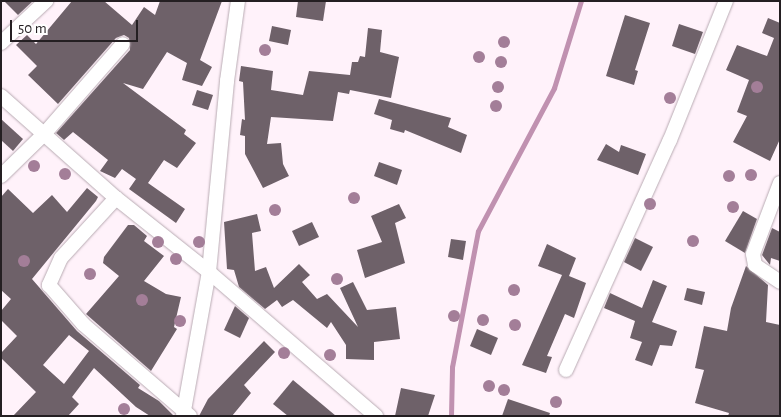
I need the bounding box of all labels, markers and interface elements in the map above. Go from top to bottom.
scale bar [12,10,140,42]
text: 50 m [18,21,47,36]

